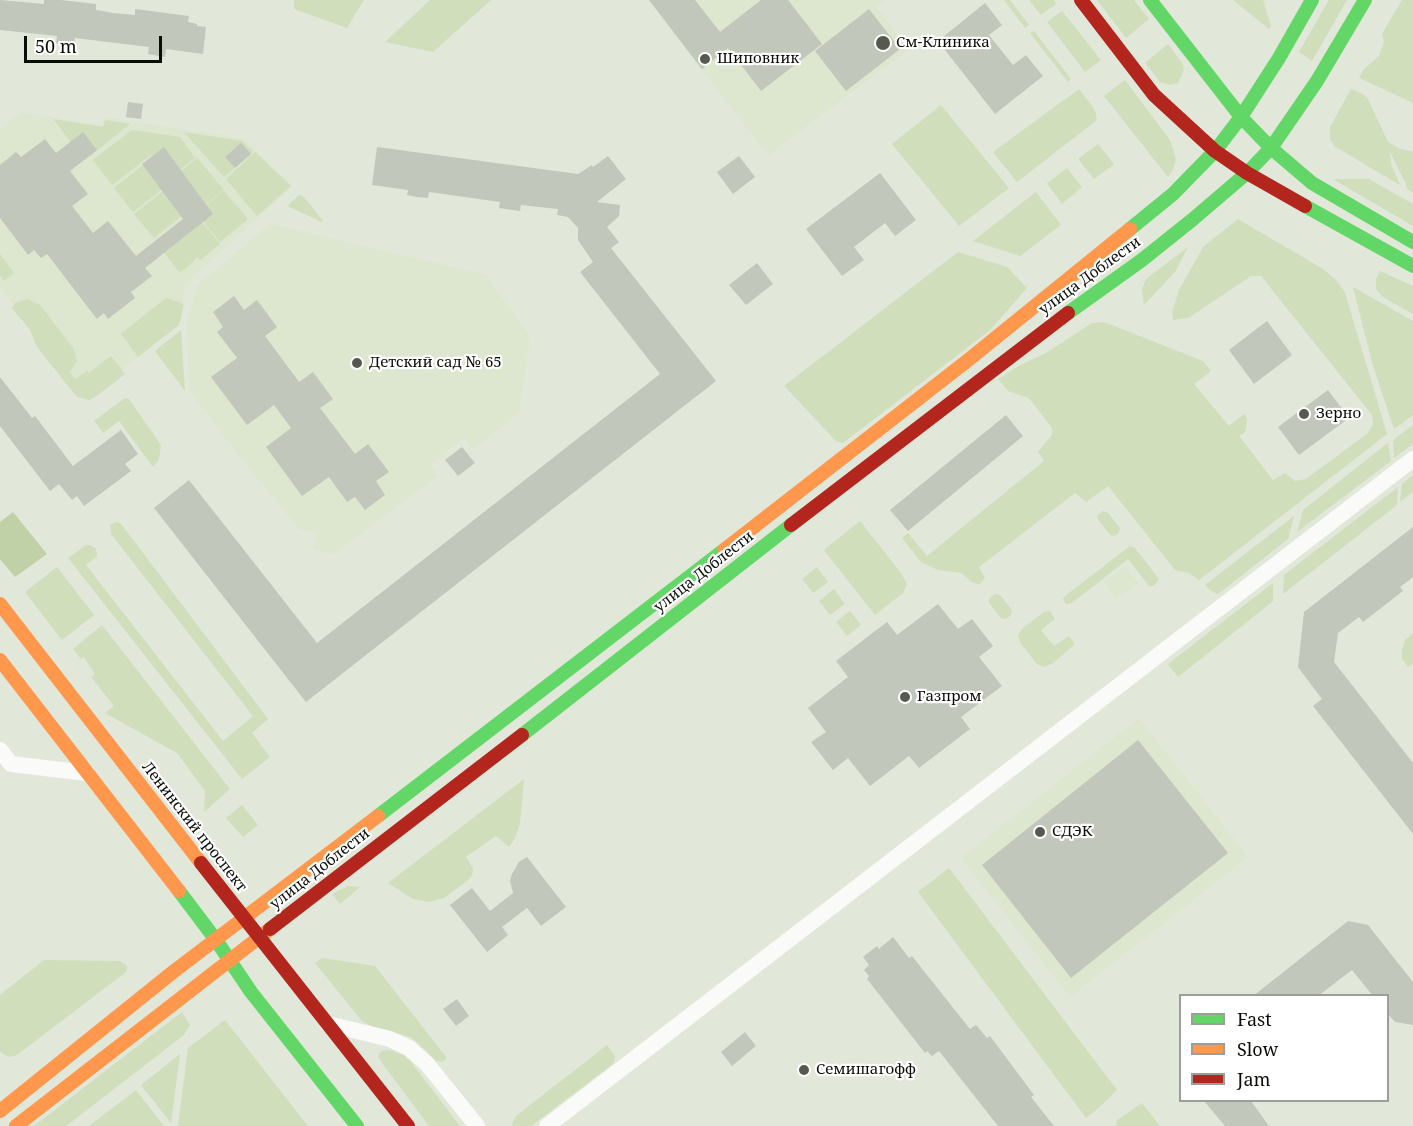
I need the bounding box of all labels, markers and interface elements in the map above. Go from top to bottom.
scale bar [27,24,165,62]
text: 50 m [35,34,77,58]
marker: См-Клиника [874,34,892,52]
place label: См-Клиника [896,34,990,52]
place label: Шиповник [717,50,799,68]
marker: Шиповник [698,52,712,66]
street label: улица Доблести [1036,233,1144,319]
place label: Детский сад № 65 [369,354,502,372]
marker: Детский сад № 65 [350,356,364,370]
place label: Зерно [1316,405,1361,423]
marker: Зерно [1297,407,1311,421]
street label: улица Доблести [651,528,757,616]
place label: Газпром [917,688,982,706]
marker: Газпром [898,690,912,704]
street label: Ленинский проспект [138,758,250,896]
place label: СДЭК [1052,823,1092,841]
street label: улица Доблести [267,825,373,913]
marker: СДЭК [1033,825,1047,839]
legend [1179,994,1389,1102]
text: Fast [1237,1007,1272,1031]
text: Slow [1237,1037,1278,1061]
place label: Семишагофф [816,1061,916,1079]
marker: Семишагофф [797,1063,811,1077]
text: Jam [1237,1067,1271,1091]

